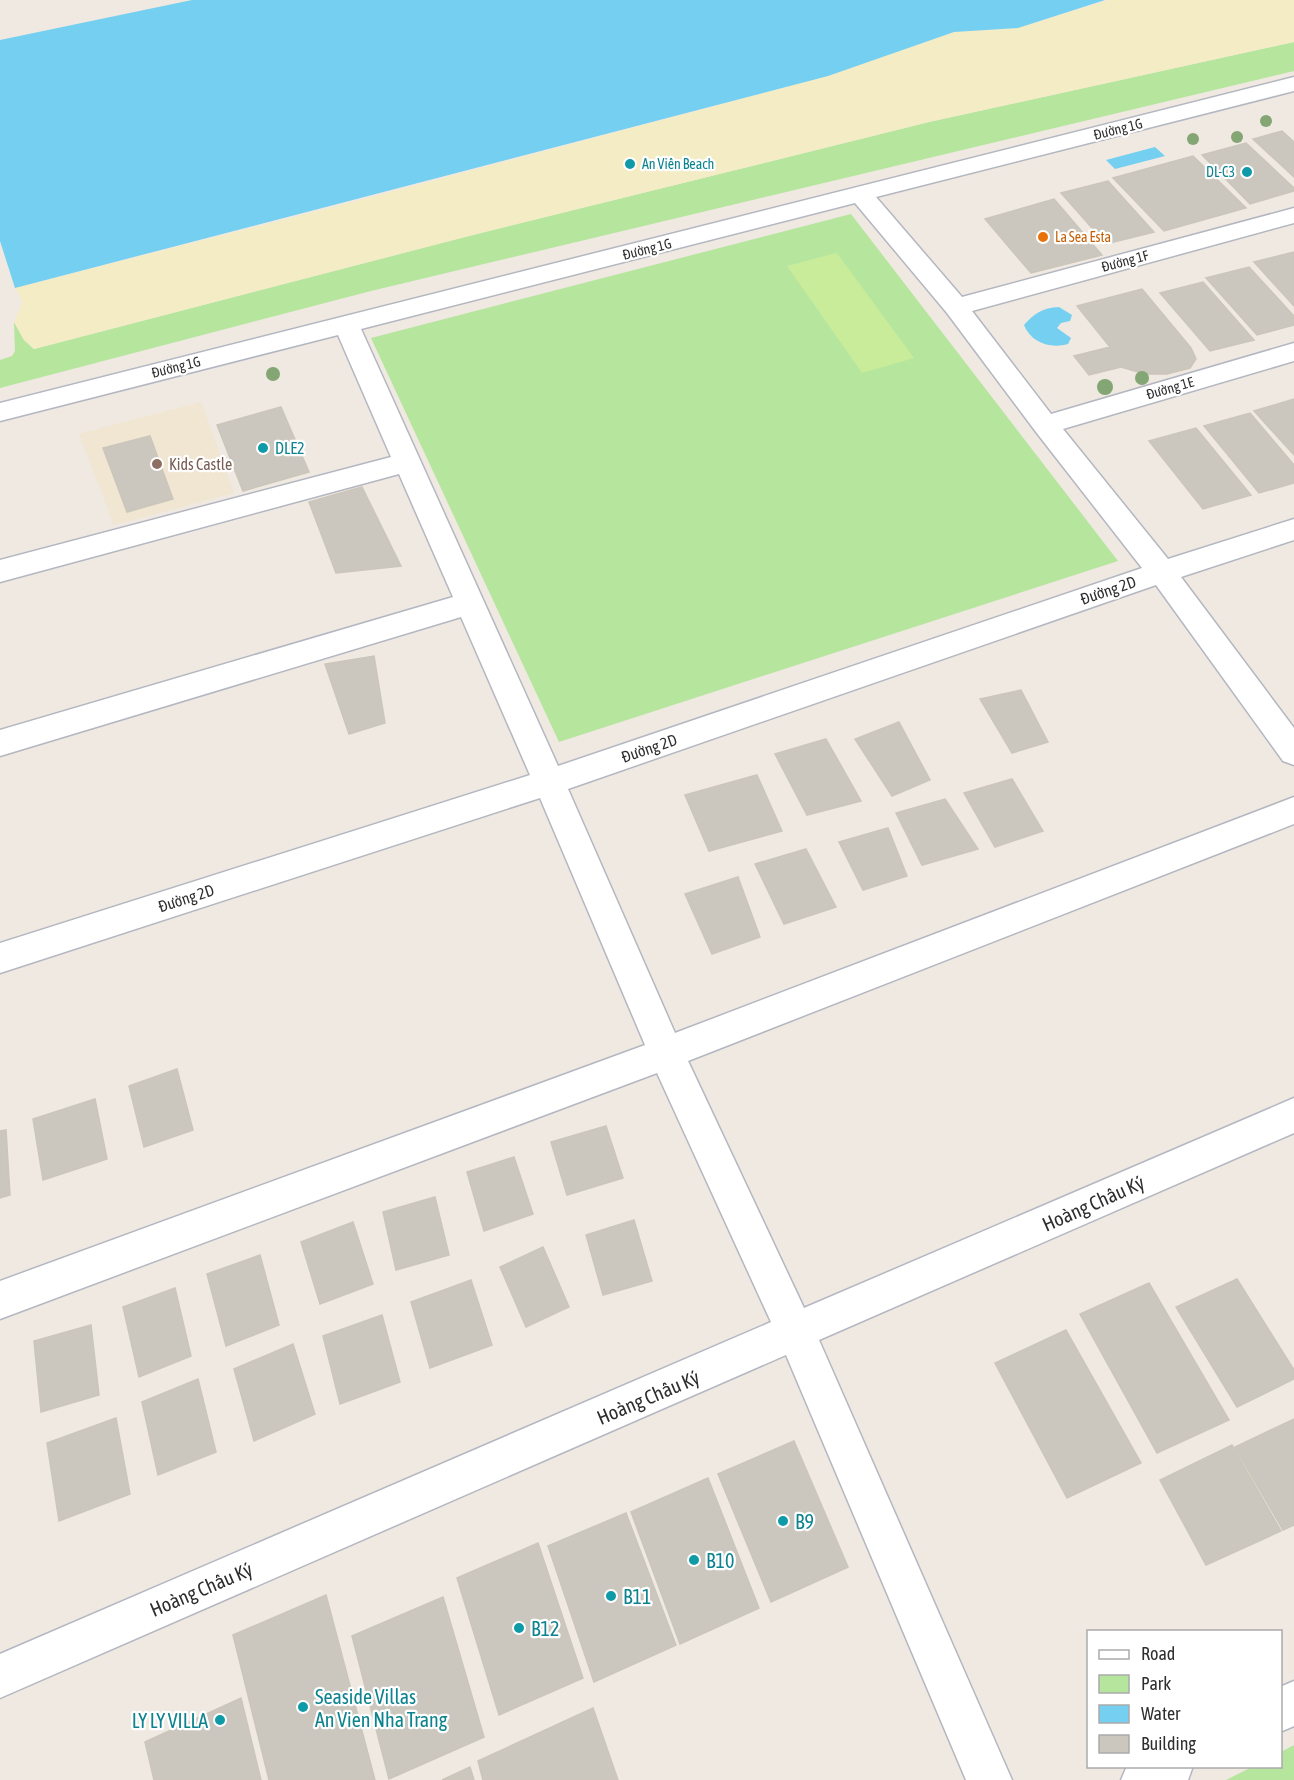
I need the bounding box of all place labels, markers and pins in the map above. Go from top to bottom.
place label: An Viên Beach [642,156,714,172]
marker: An Viên Beach [623,157,637,171]
place label: DL-C3 [1206,164,1235,180]
marker: DL-C3 [1240,165,1254,179]
place label: La Sea Esta [1055,229,1111,245]
marker: La Sea Esta [1036,230,1050,244]
place label: DLE2 [275,439,305,457]
marker: DLE2 [256,441,270,455]
place label: Kids Castle [169,455,232,473]
marker: Kids Castle [150,457,164,471]
place label: B9 [795,1510,814,1533]
marker: B9 [776,1514,790,1528]
place label: B10 [706,1549,734,1572]
marker: B10 [687,1553,701,1567]
place label: B11 [623,1585,651,1608]
marker: B11 [604,1589,618,1603]
place label: B12 [531,1617,559,1640]
marker: B12 [512,1621,526,1635]
place label: Seaside Villas An Vien Nha Trang [315,1685,448,1731]
marker: Seaside Villas An Vien Nha Trang [296,1700,310,1714]
place label: LY LY VILLA [132,1709,208,1732]
marker: LY LY VILLA [213,1713,227,1727]

